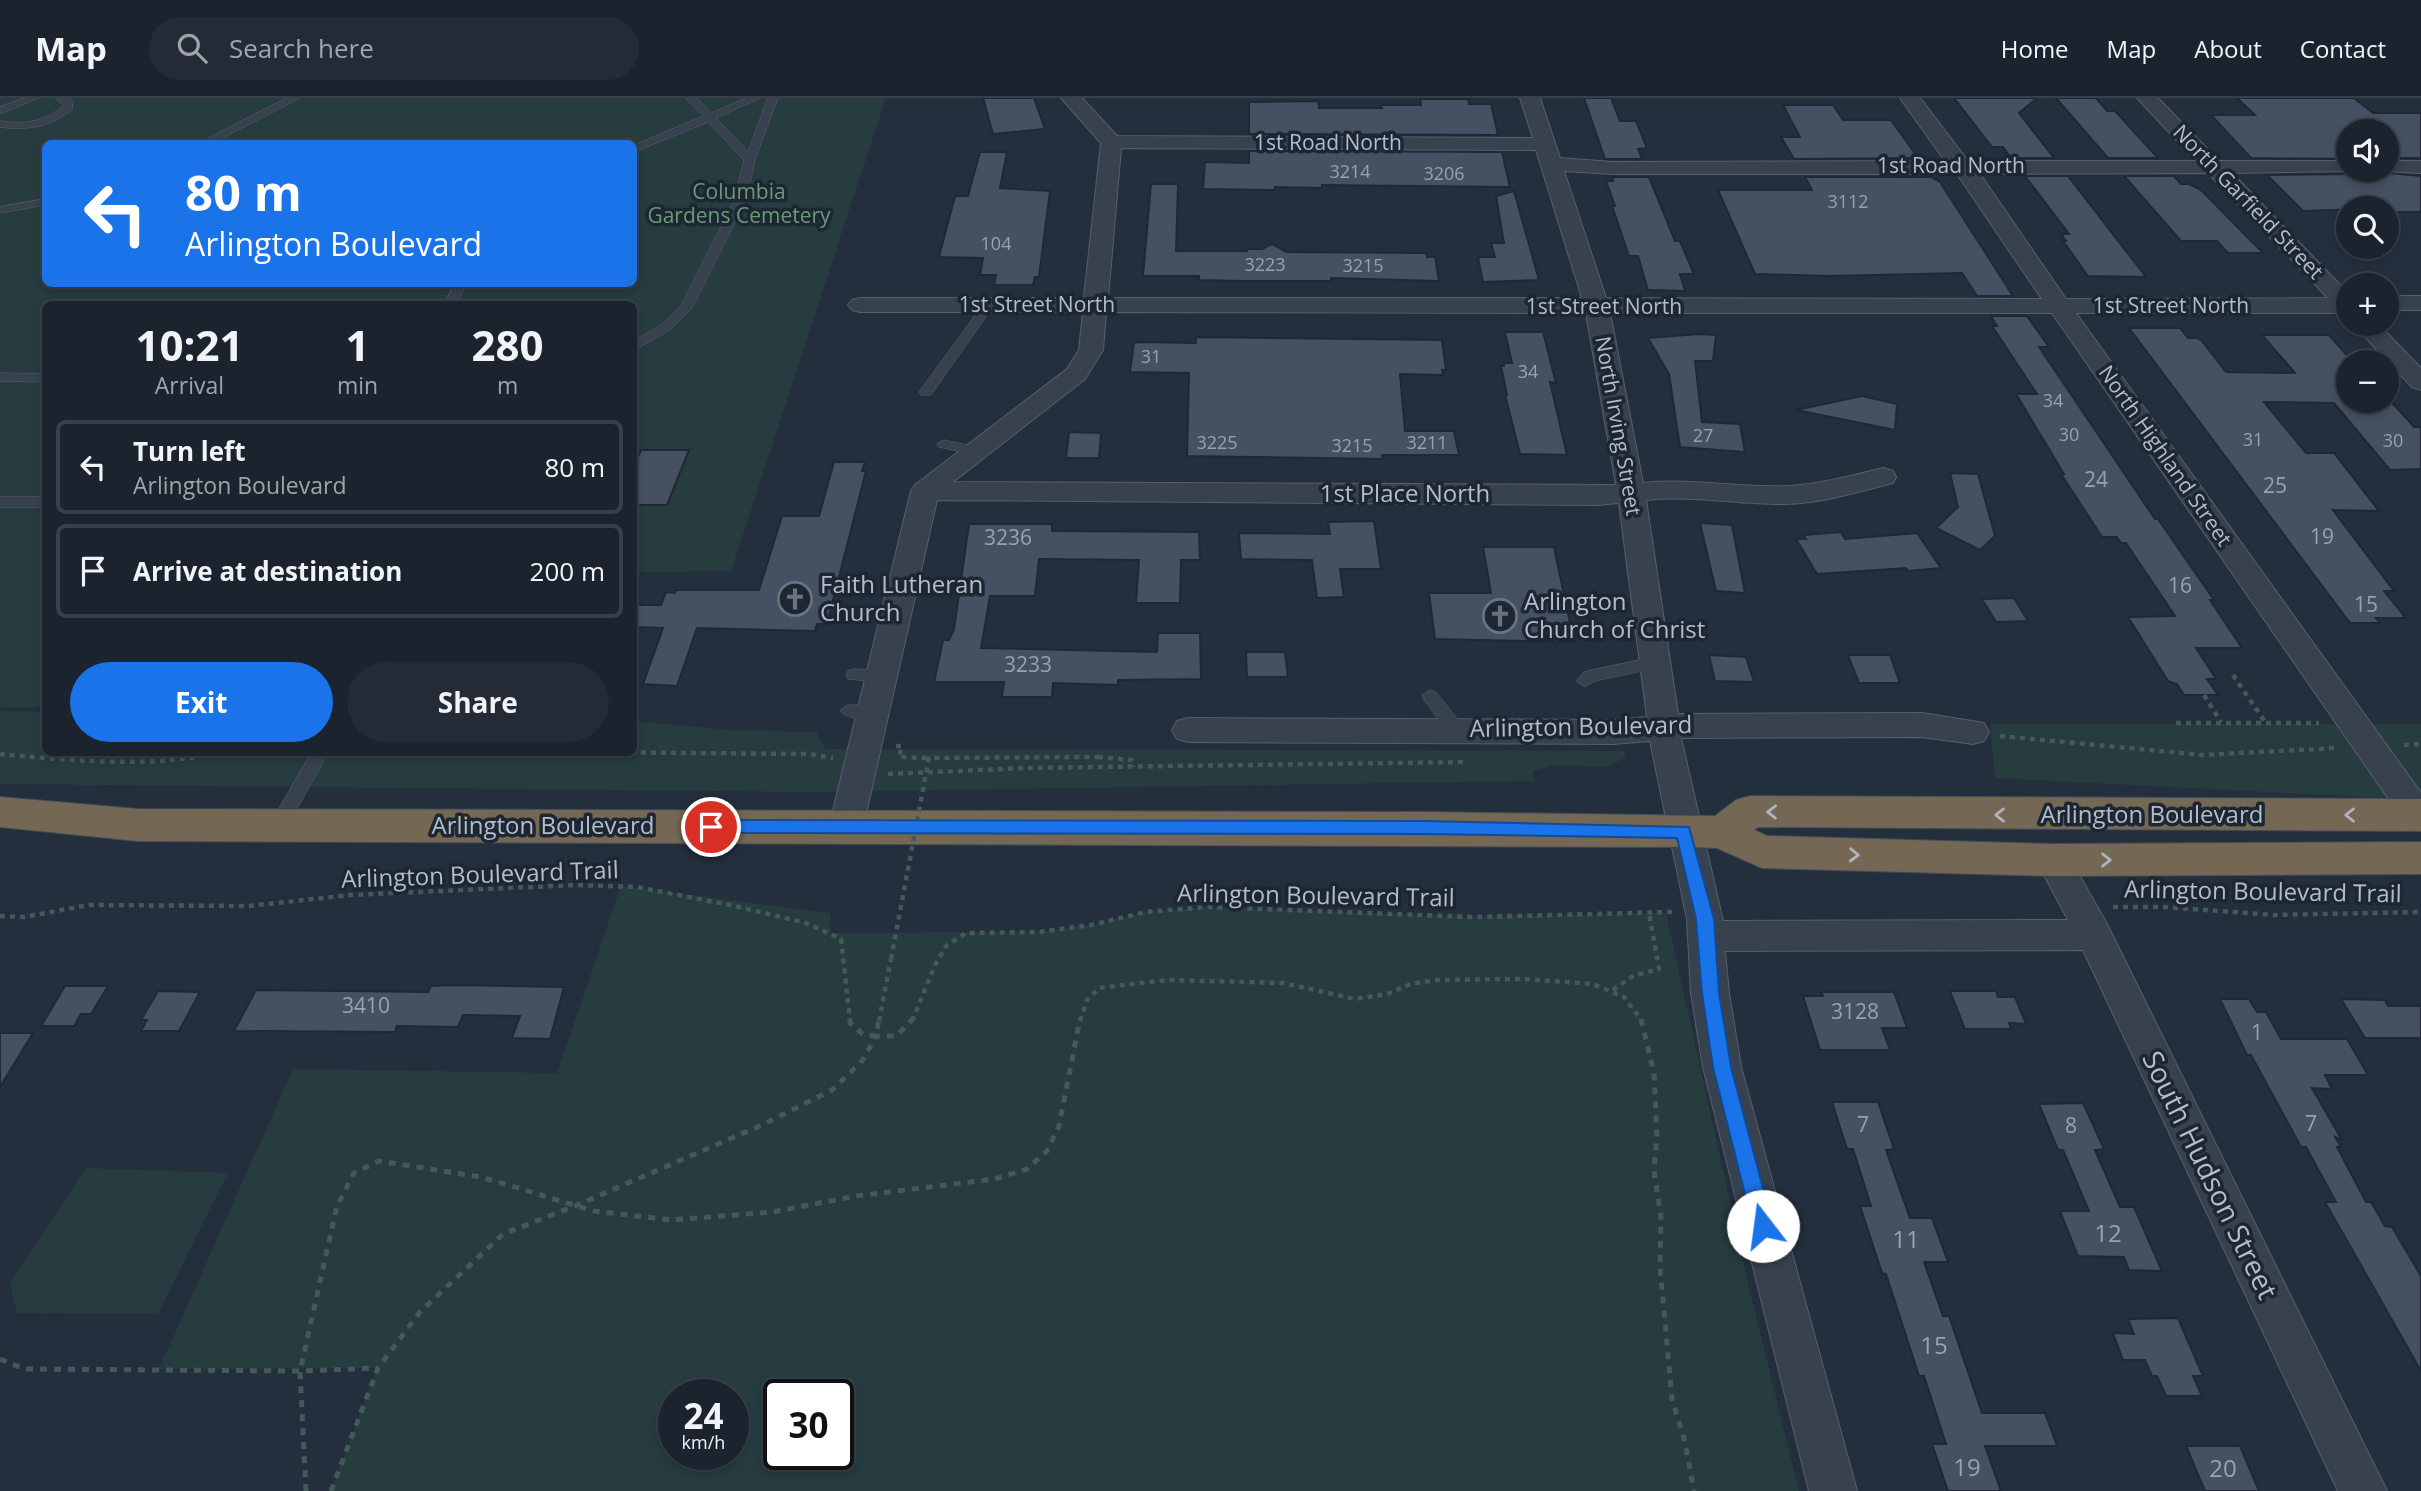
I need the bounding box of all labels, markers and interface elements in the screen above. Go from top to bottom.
search box [149,17,639,80]
text: Map [35,26,107,71]
icon: search [173,29,211,67]
text: Search here [229,30,374,66]
text: Home [2001,32,2069,65]
text: Map [2107,32,2156,65]
text: About [2194,32,2262,65]
text: Contact [2300,32,2386,65]
street label: North Garfield Street [2168,118,2330,285]
map controls [2336,119,2399,413]
button: sound [2336,119,2399,182]
street label: 1st Road North [1254,128,1402,156]
street label: 1st Road North [1877,151,2025,179]
text: 80 m [185,159,302,225]
house number: 3214 [1329,159,1371,183]
house number: 3206 [1423,161,1465,185]
icon: left [70,168,161,259]
park label: Columbia Gardens Cemetery [647,177,831,229]
house number: 3112 [1827,189,1869,213]
button: search [2336,196,2399,259]
text: Arlington Boulevard [185,222,482,265]
house number: 104 [981,231,1011,255]
house number: 3223 [1244,252,1286,276]
house number: 3215 [1342,253,1384,277]
button: + [2336,273,2399,336]
street label: 1st Street North [959,290,1115,318]
street label: 1st Street North [2093,291,2249,319]
street label: 1st Street North [1526,292,1682,320]
text: 10:21 [135,316,243,373]
text: 1 [345,316,370,373]
text: 280 [472,316,544,373]
street label: North Irving Street [1589,334,1649,518]
house number: 31 [1141,344,1161,368]
button: − [2336,350,2399,413]
house number: 34 [1518,359,1538,383]
street label: North Highland Street [2093,359,2239,551]
text: Arrival [155,369,224,401]
text: min [337,369,378,401]
text: m [497,369,518,401]
house number: 34 [2043,388,2063,412]
house number: 30 [2059,422,2079,446]
house number: 27 [1693,423,1713,447]
house number: 31 [2243,427,2263,451]
house number: 30 [2383,428,2403,452]
house number: 3225 [1196,430,1238,454]
house number: 3211 [1406,430,1448,454]
text: Turn left [133,433,245,469]
house number: 3215 [1331,433,1373,457]
icon: left [74,448,112,486]
text: 80 m [544,449,605,485]
house number: 24 [2084,465,2108,493]
text: Arlington Boulevard [133,469,347,501]
house number: 25 [2263,471,2287,499]
street label: 1st Place North [1320,476,1490,509]
house number: 19 [2310,522,2334,550]
house number: 3236 [984,523,1032,551]
icon: arrive [74,552,112,590]
text: Arrive at destination [133,553,402,589]
text: 200 m [530,553,605,589]
place label: Faith Lutheran Church [820,567,983,628]
house number: 16 [2168,571,2192,599]
church icon: Faith Lutheran Church [776,580,814,618]
place label: Arlington Church of Christ [1524,584,1705,645]
house number: 15 [2354,590,2378,618]
church icon: Arlington Church of Christ [1481,597,1519,635]
house number: 3233 [1004,650,1052,678]
button: Exit [70,662,333,742]
button: Share [347,662,609,742]
street label: Arlington Boulevard [1469,707,1693,744]
pin [681,797,741,857]
street label: Arlington Boulevard [2041,797,2263,830]
one-way arrow [1766,804,1777,820]
one-way arrow [1994,807,2004,823]
one-way arrow [2344,807,2354,823]
street label: Arlington Boulevard [432,808,654,841]
icon: arrive [692,808,730,846]
one-way arrow [1849,847,1860,862]
street label: Arlington Boulevard Trail [341,852,619,895]
one-way arrow [2101,852,2112,868]
street label: Arlington Boulevard Trail [2124,872,2402,909]
street label: Arlington Boulevard Trail [1177,876,1455,913]
house number: 3410 [342,991,390,1019]
house number: 3128 [1831,997,1879,1025]
house number: 1 [2251,1018,2263,1046]
street label: South Hudson Street [2134,1044,2288,1305]
house number: 7 [2305,1109,2317,1137]
house number: 7 [1857,1110,1869,1138]
house number: 8 [2065,1111,2077,1139]
position arrow [1726,1189,1800,1263]
house number: 12 [2094,1216,2122,1249]
house number: 11 [1892,1222,1920,1255]
house number: 15 [1920,1328,1948,1361]
speed limit sign: 30 [763,1379,854,1470]
text: 24 [683,1392,724,1439]
text: km/h [682,1430,725,1454]
house number: 19 [1953,1450,1981,1483]
house number: 20 [2209,1451,2237,1484]

